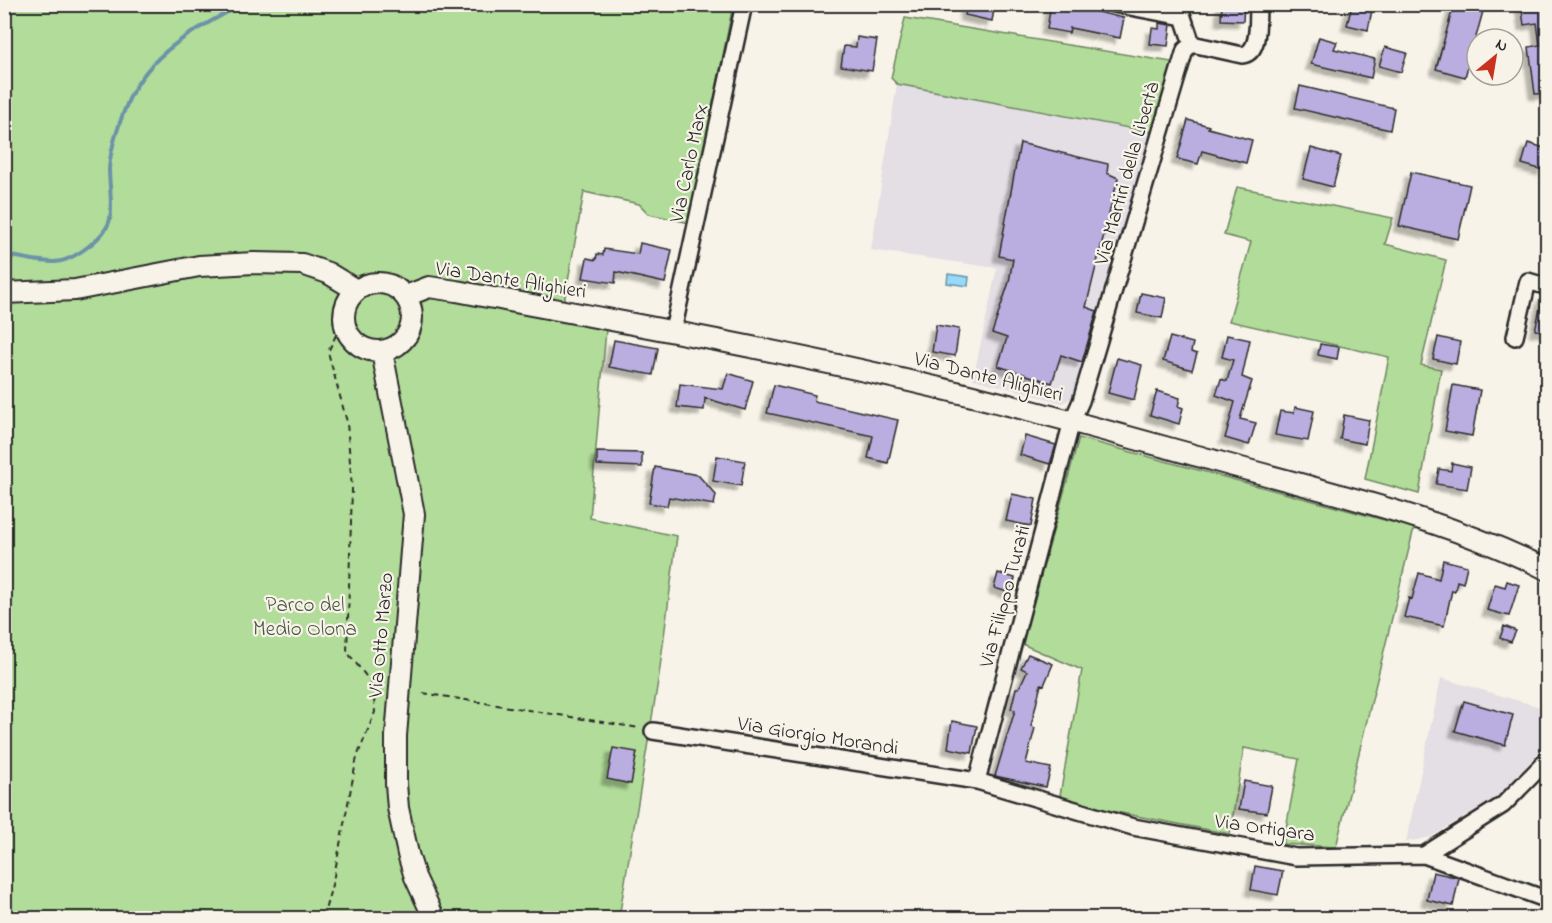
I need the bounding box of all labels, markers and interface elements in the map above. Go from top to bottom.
north arrow [1465,27,1525,87]
text: N [1491,33,1512,59]
street label: Via Martiri della Libertà [1087,78,1169,270]
street label: Via Carlo Marx [663,101,717,226]
street label: Via Dante Alighieri [432,254,588,310]
street label: Via Dante Alighieri [909,345,1066,413]
street label: Via Filippo Turati [972,522,1039,672]
street label: Via Otto Marzo [361,571,402,700]
park label: Parco del Medio Olona [253,591,357,645]
street label: Via Giorgio Morandi [734,709,900,766]
street label: Via Ortigara [1211,807,1317,853]

